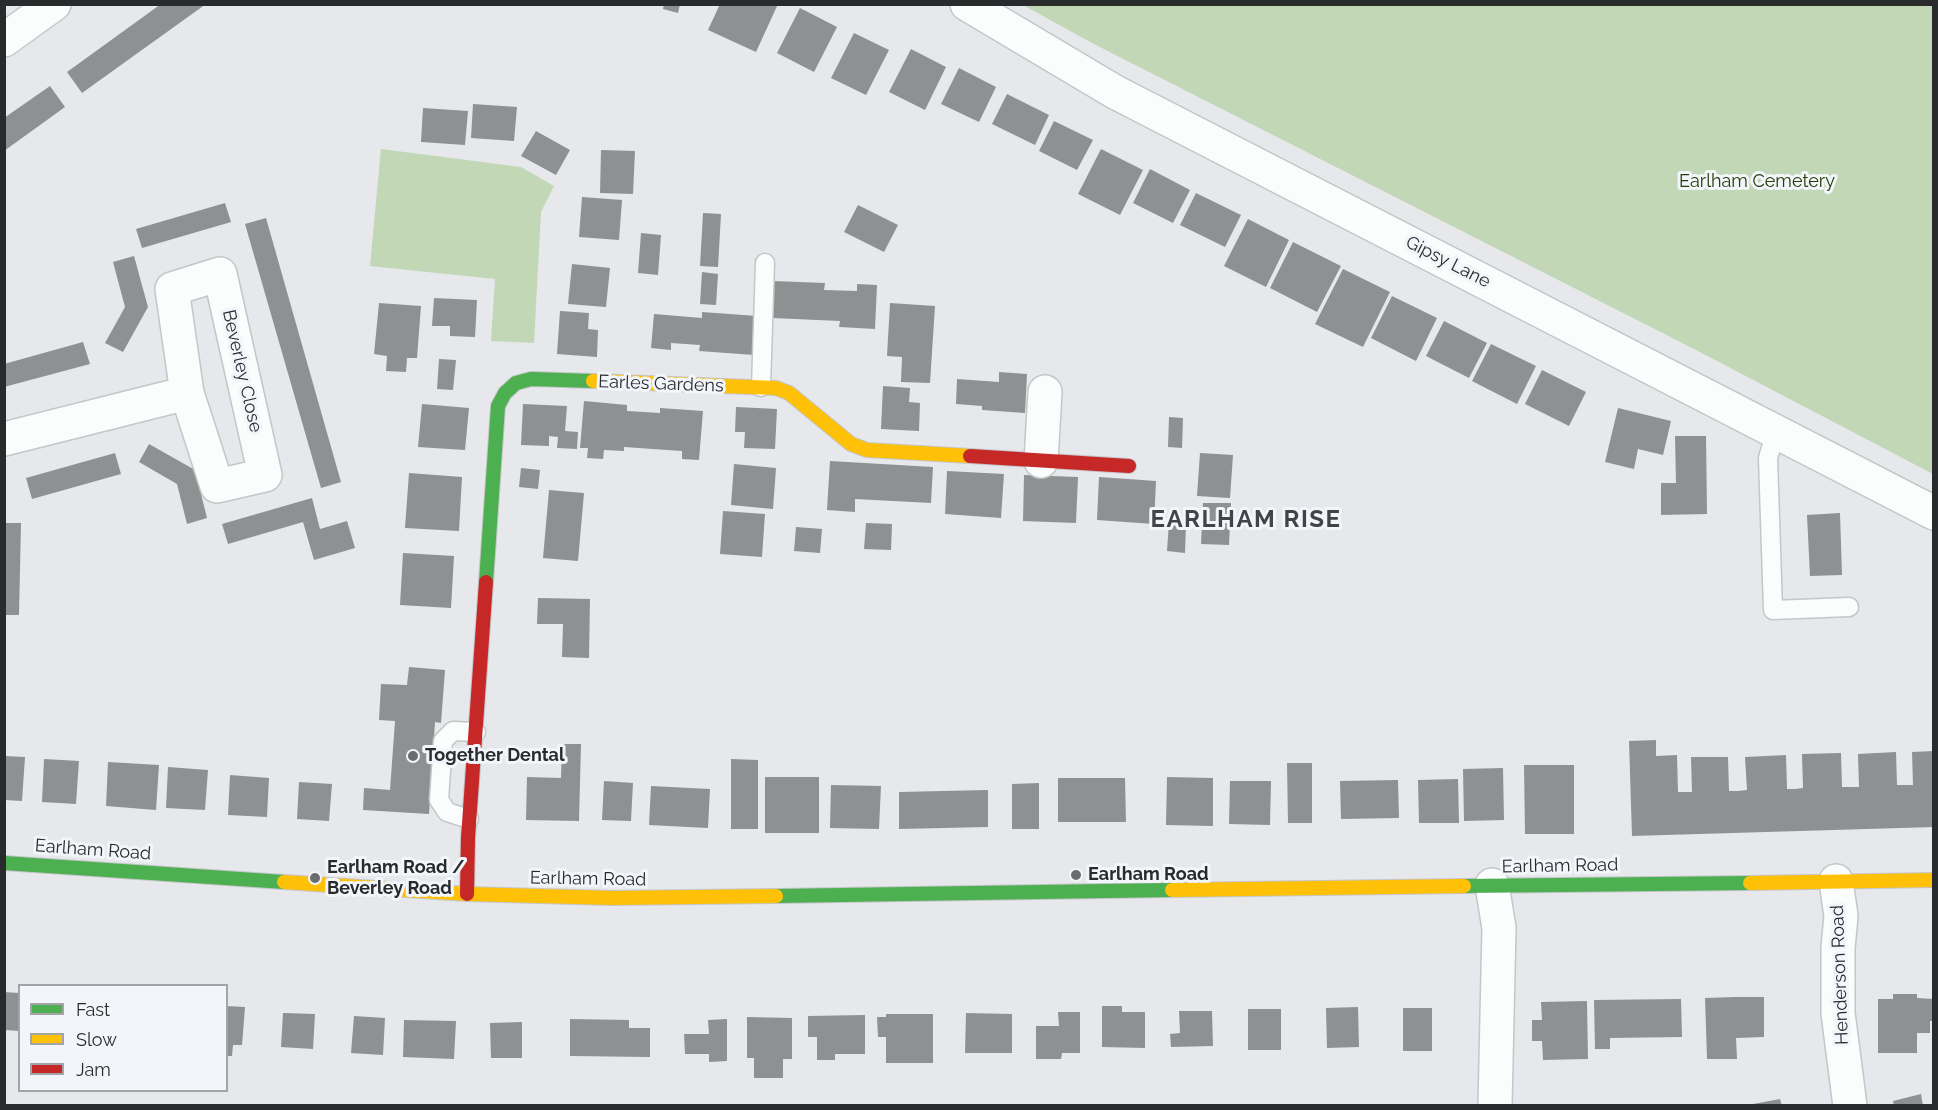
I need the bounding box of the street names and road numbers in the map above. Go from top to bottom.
street label: Gipsy Lane [1402,231,1494,293]
street label: Beverley Close [217,308,267,434]
street label: Earles Gardens [598,371,724,397]
street label: Earlham Road [34,835,152,865]
street label: Earlham Road [1502,854,1618,878]
street label: Earlham Road [530,867,646,891]
street label: Henderson Road [1827,905,1853,1045]

